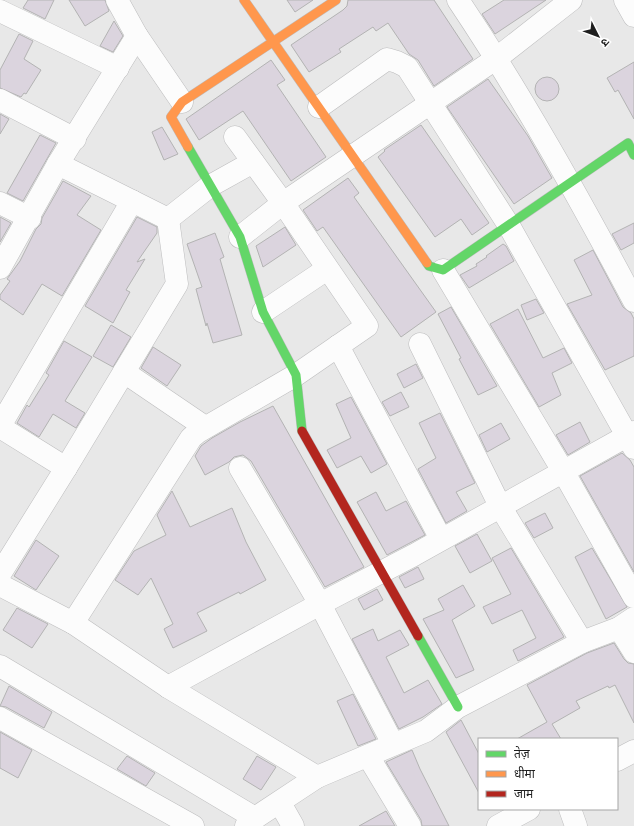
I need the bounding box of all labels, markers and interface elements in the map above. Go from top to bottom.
north arrow [578,16,618,56]
text: उ [597,35,612,50]
legend [478,738,618,810]
text: तेज़ [514,746,531,763]
text: धीमा [514,766,536,783]
text: जाम [514,787,534,803]

